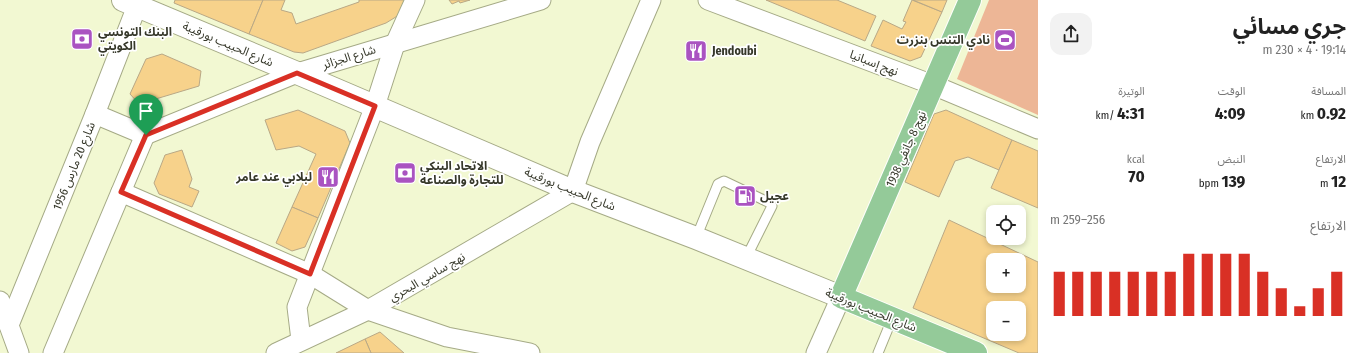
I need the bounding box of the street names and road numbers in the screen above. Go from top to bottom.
street label: شارع الحبيب بورقيبة [180,19,275,71]
street label: شارع الجزائر [320,42,378,74]
street label: نهج إسبانيا [847,47,900,81]
street label: نهج 8 جانفي 1938 [883,109,932,190]
street label: شارع 20 مارس 1956 [50,120,100,213]
street label: شارع الحبيب بورقيبة [522,164,618,216]
street label: نهج ساسي البحري [386,250,469,307]
street label: شارع الحبيب بورقيبة [823,285,919,337]

